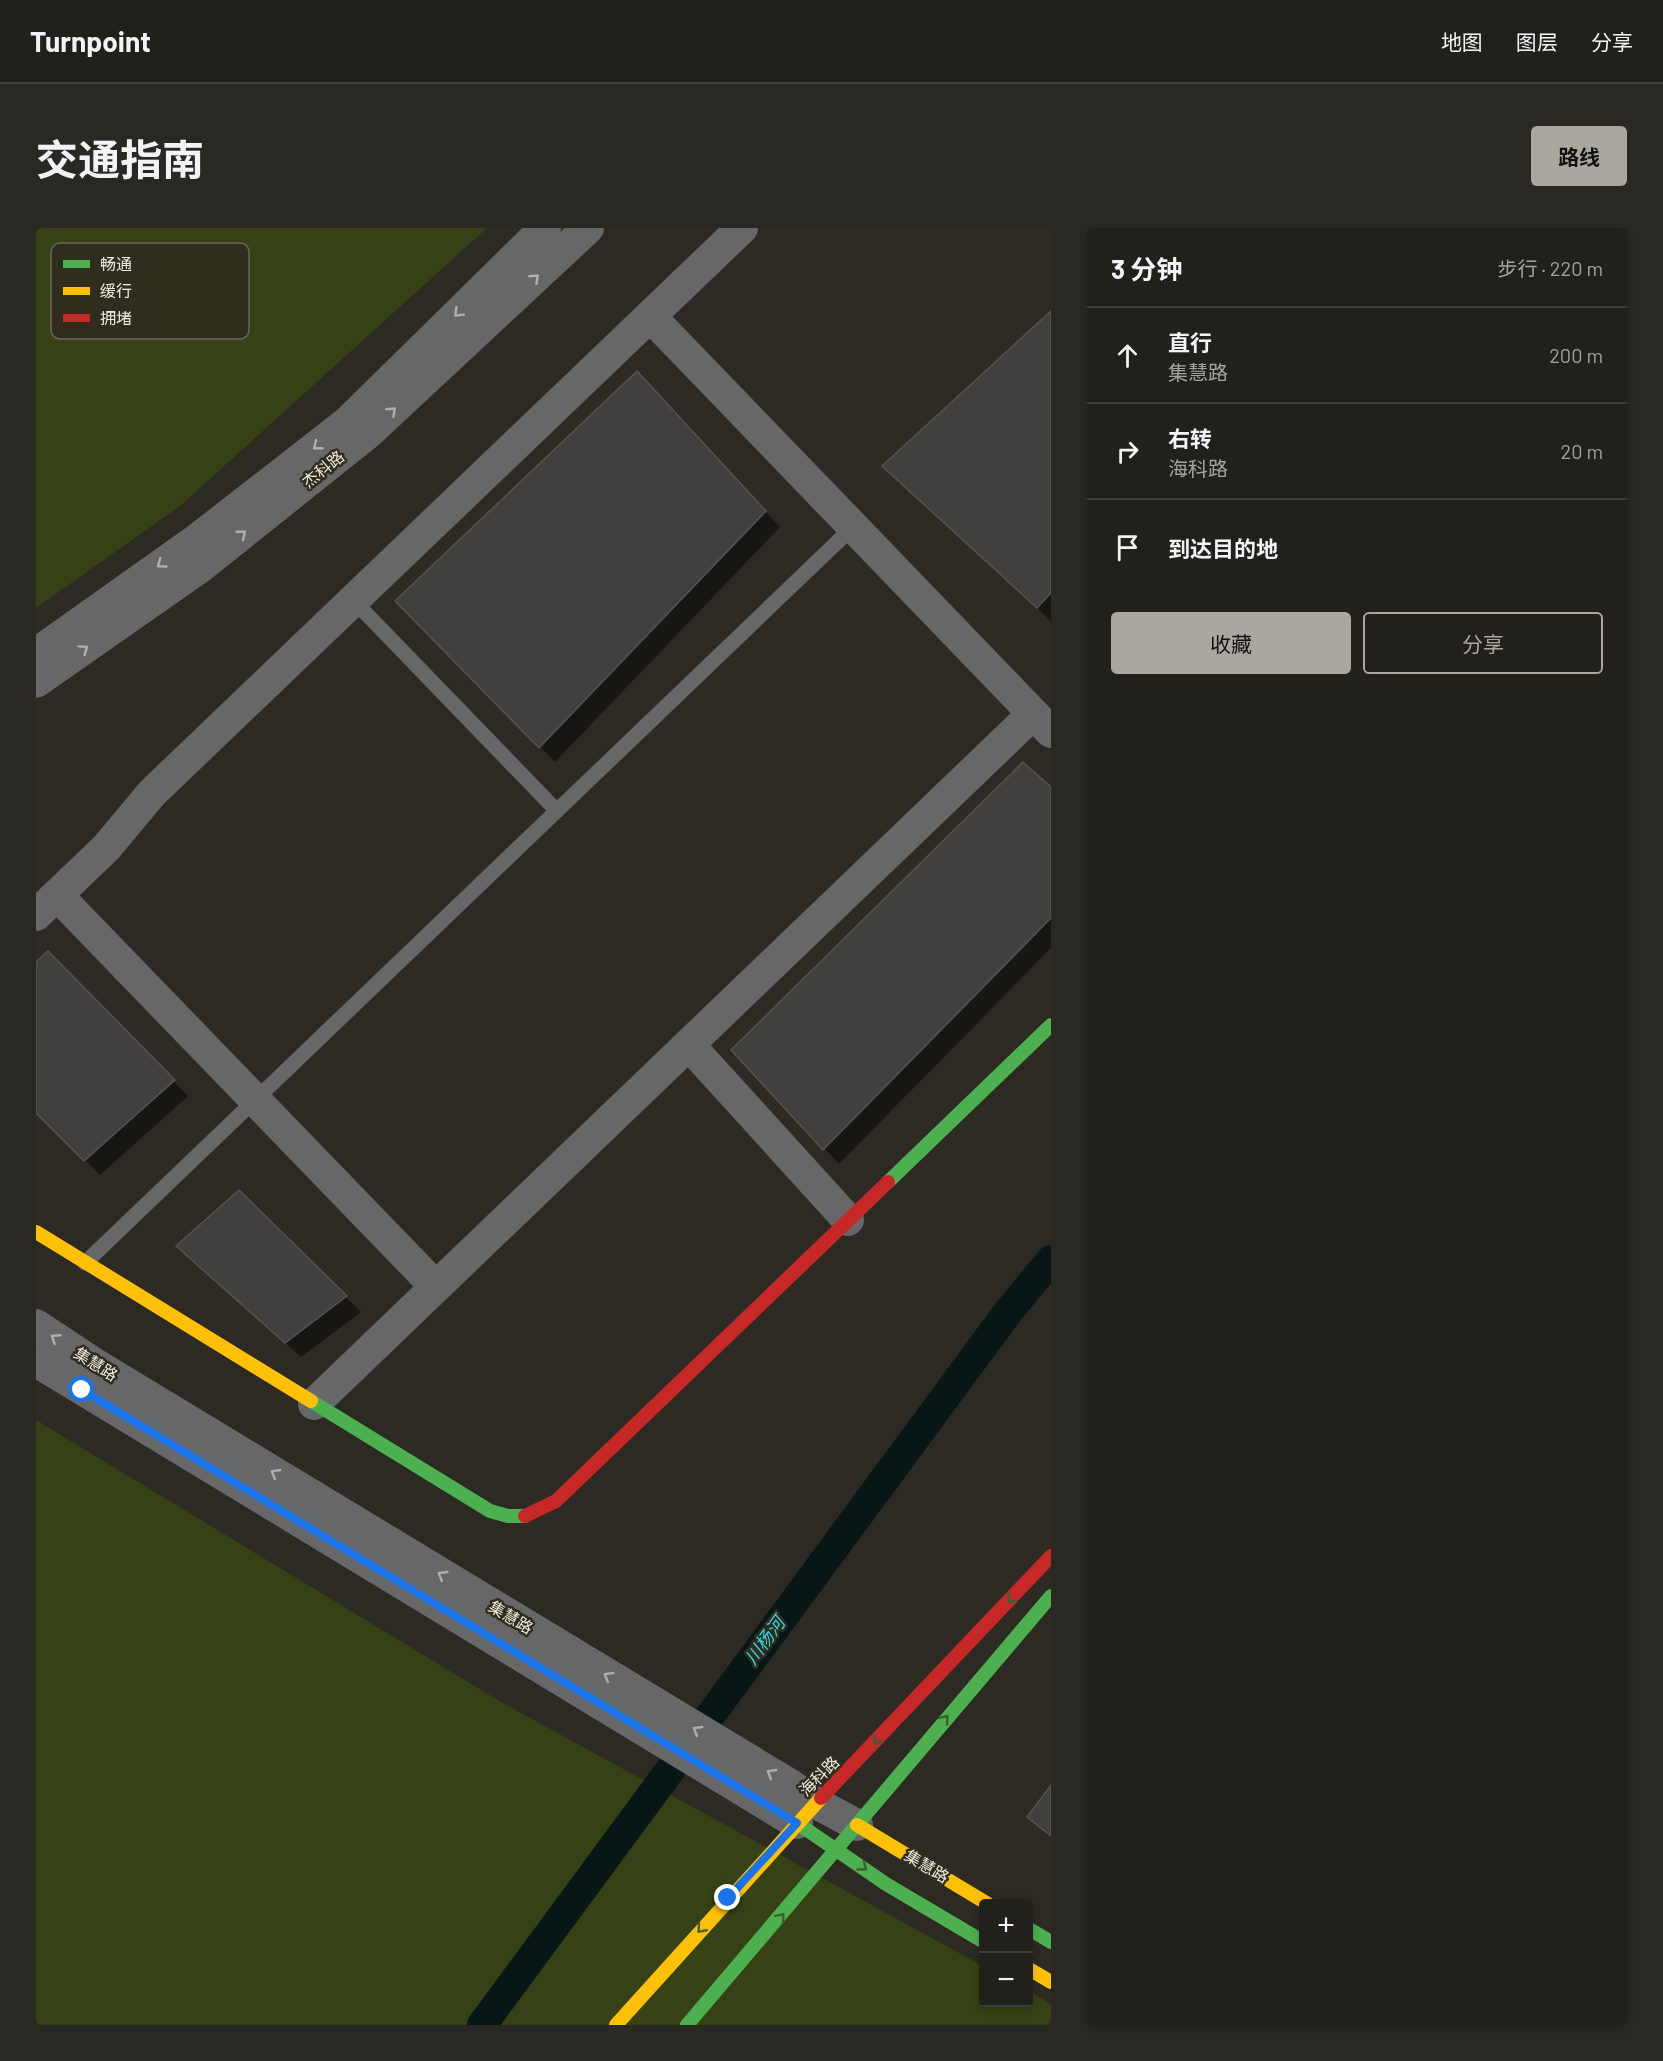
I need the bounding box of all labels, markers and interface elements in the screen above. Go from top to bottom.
text: Turnpoint [30,24,151,58]
text: 地图 [1441,29,1483,54]
text: 图层 [1516,29,1558,54]
text: 分享 [1591,29,1633,54]
button: 路线 [1531,126,1627,186]
text: 交通指南 [36,133,204,183]
legend [51,243,249,339]
text: 3 分钟 [1111,253,1182,284]
text: 畅通 [100,254,132,273]
text: 步行 · 220 m [1498,256,1603,280]
one-way arrow [529,274,539,285]
text: 缓行 [100,281,132,300]
one-way arrow [455,306,465,317]
text: 拥堵 [100,308,132,327]
text: 直行 [1168,329,1212,355]
icon: ahead [1111,339,1144,372]
text: 200 m [1549,343,1603,367]
text: 集慧路 [1168,360,1228,384]
one-way arrow [385,407,396,418]
text: 右转 [1168,425,1212,451]
icon: right [1111,435,1144,468]
one-way arrow [312,439,323,450]
text: 20 m [1560,439,1603,463]
street label: 杰科路 [298,446,347,491]
text: 海科路 [1168,456,1228,480]
one-way arrow [235,530,246,541]
icon: arrive [1111,531,1144,564]
text: 到达目的地 [1168,535,1278,561]
one-way arrow [157,557,168,568]
button: 收藏 [1111,612,1351,674]
button: 分享 [1363,612,1603,674]
one-way arrow [77,645,88,656]
one-way arrow [51,1334,62,1345]
street label: 集慧路 [71,1343,122,1384]
route start [68,1376,94,1402]
one-way arrow [271,1469,281,1481]
one-way arrow [438,1570,448,1582]
one-way arrow [1007,1592,1018,1603]
street label: 集慧路 [486,1596,537,1637]
water label: 川杨河 [739,1610,791,1669]
one-way arrow [604,1672,614,1684]
one-way arrow [938,1715,949,1726]
one-way arrow [693,1725,703,1737]
one-way arrow [874,1733,885,1744]
street label: 海科路 [795,1752,842,1799]
one-way arrow [767,1769,777,1781]
street label: 集慧路 [902,1845,953,1886]
one-way arrow [857,1860,868,1871]
route end [714,1884,740,1910]
map controls [979,1899,1033,2007]
button: + [979,1899,1033,1953]
one-way arrow [773,1913,784,1924]
one-way arrow [697,1922,708,1933]
button: − [979,1953,1033,2007]

